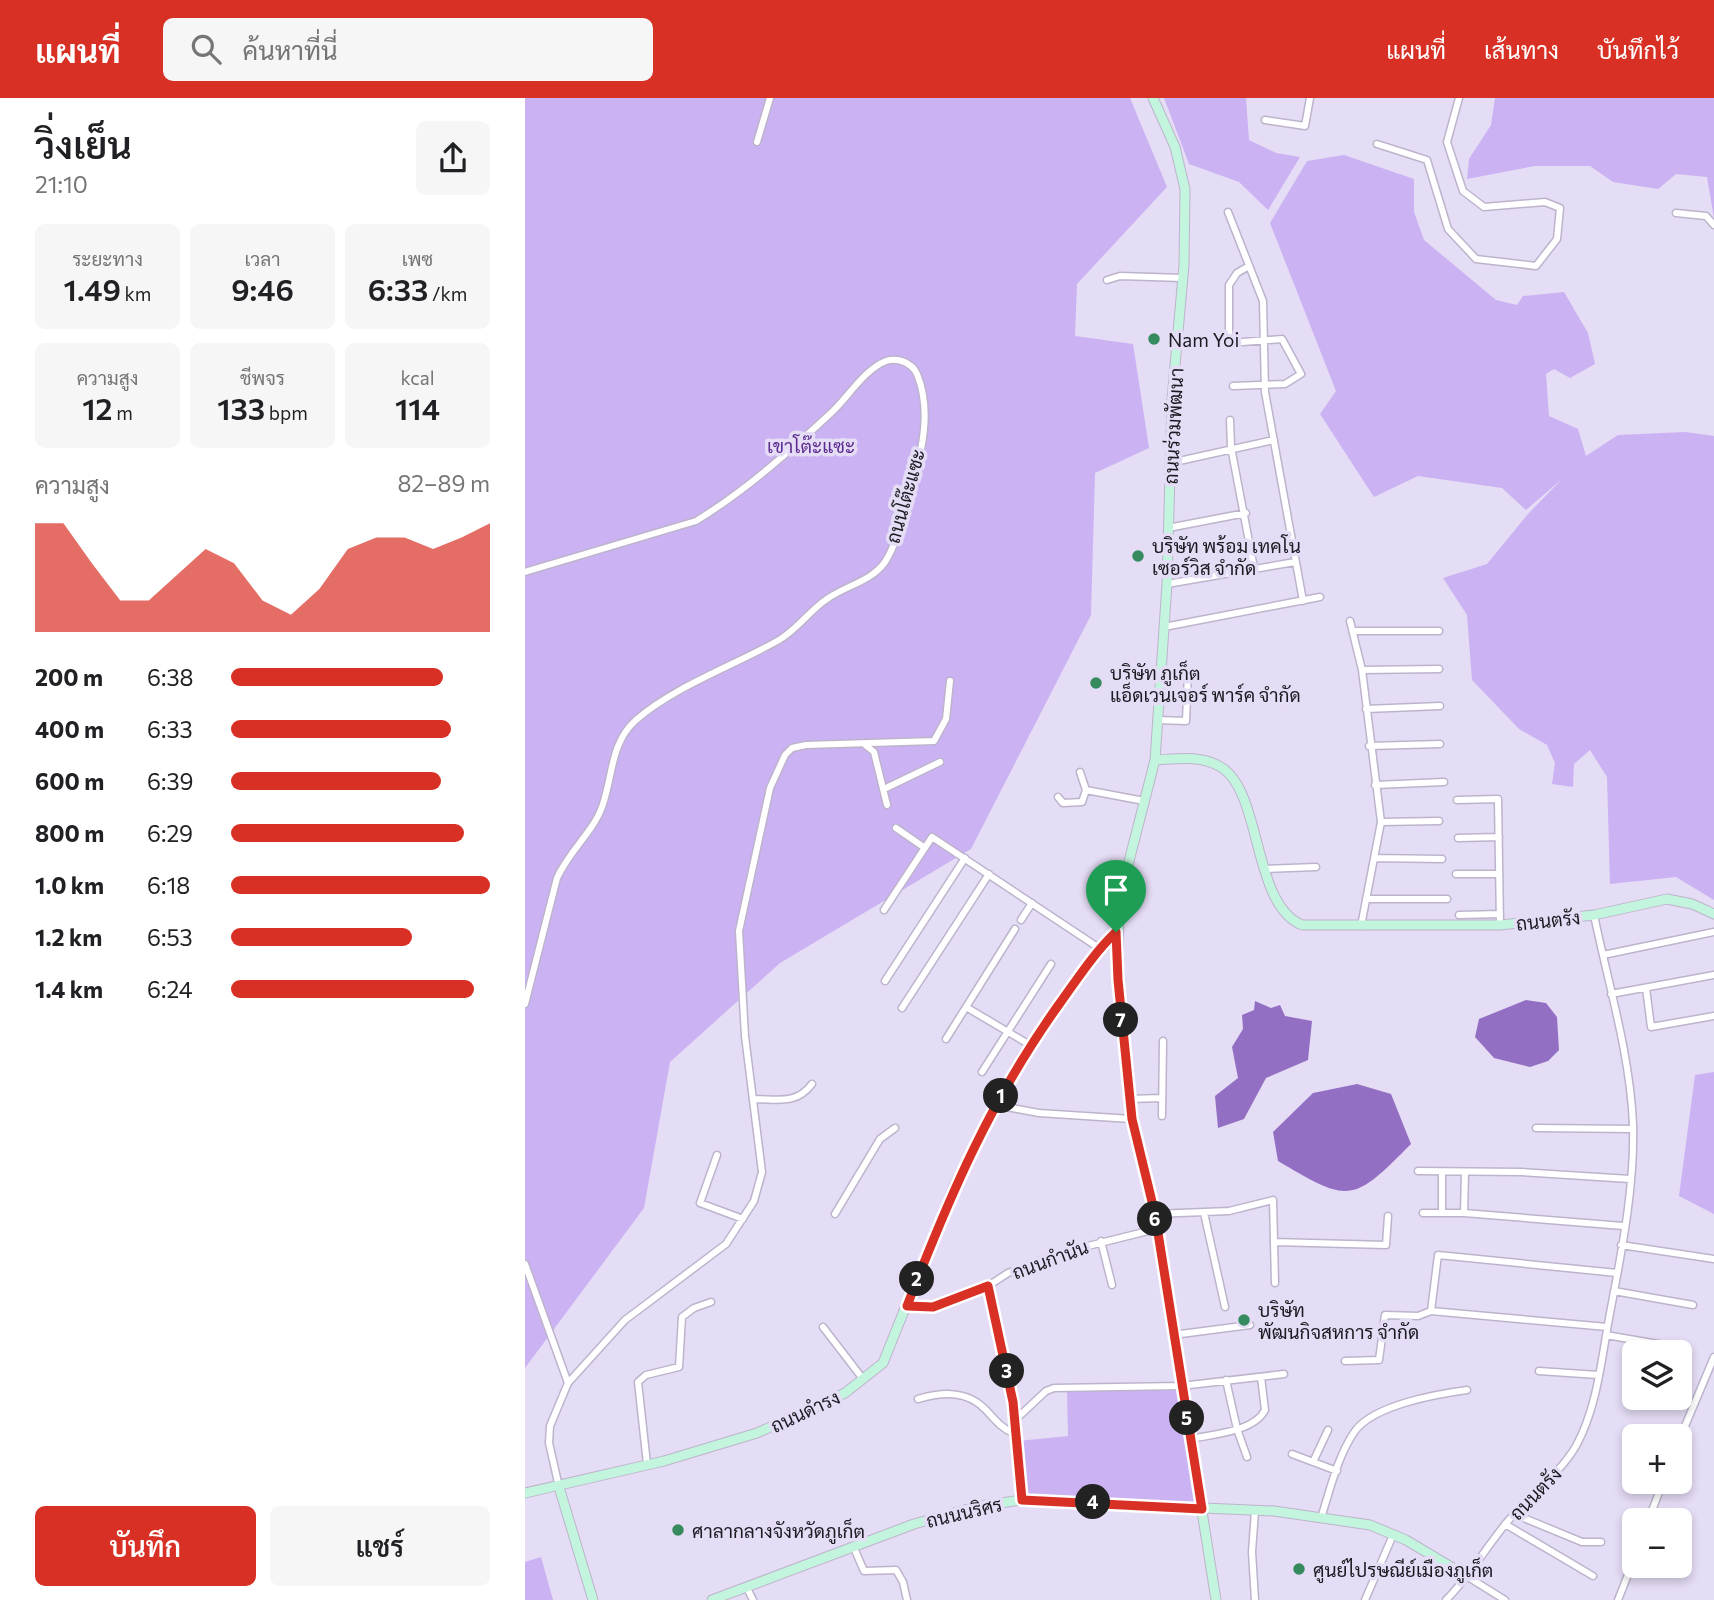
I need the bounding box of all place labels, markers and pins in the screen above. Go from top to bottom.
place label: Nam Yoi [1168,328,1239,351]
marker: Nam Yoi [1146,331,1162,347]
place label: บริษัท พร้อม เทคโน เซอร์วิส จำกัด [1152,534,1301,579]
marker: บริษัท พร้อม เทคโน เซอร์วิส จำกัด [1130,548,1146,564]
place label: บริษัท ภูเก็ต แอ็ดเวนเจอร์ พาร์ค จำกัด [1110,660,1301,706]
marker: บริษัท ภูเก็ต แอ็ดเวนเจอร์ พาร์ค จำกัด [1088,675,1104,691]
pin [1086,860,1146,932]
pin: 7 [1103,1002,1139,1038]
pin: 1 [983,1079,1019,1114]
pin: 6 [1137,1202,1173,1236]
pin: 2 [899,1262,935,1296]
place label: บริษัท พัฒนกิจสหการ จำกัด [1258,1298,1419,1343]
marker: บริษัท พัฒนกิจสหการ จำกัด [1236,1312,1252,1328]
pin: 3 [989,1354,1025,1388]
pin: 5 [1169,1400,1205,1436]
pin: 4 [1075,1484,1111,1520]
place label: ศาลากลางจังหวัดภูเก็ต [692,1518,865,1545]
marker: ศาลากลางจังหวัดภูเก็ต [670,1522,686,1538]
place label: ศูนย์ไปรษณีย์เมืองภูเก็ต [1313,1557,1493,1584]
marker: ศูนย์ไปรษณีย์เมืองภูเก็ต [1291,1561,1307,1577]

